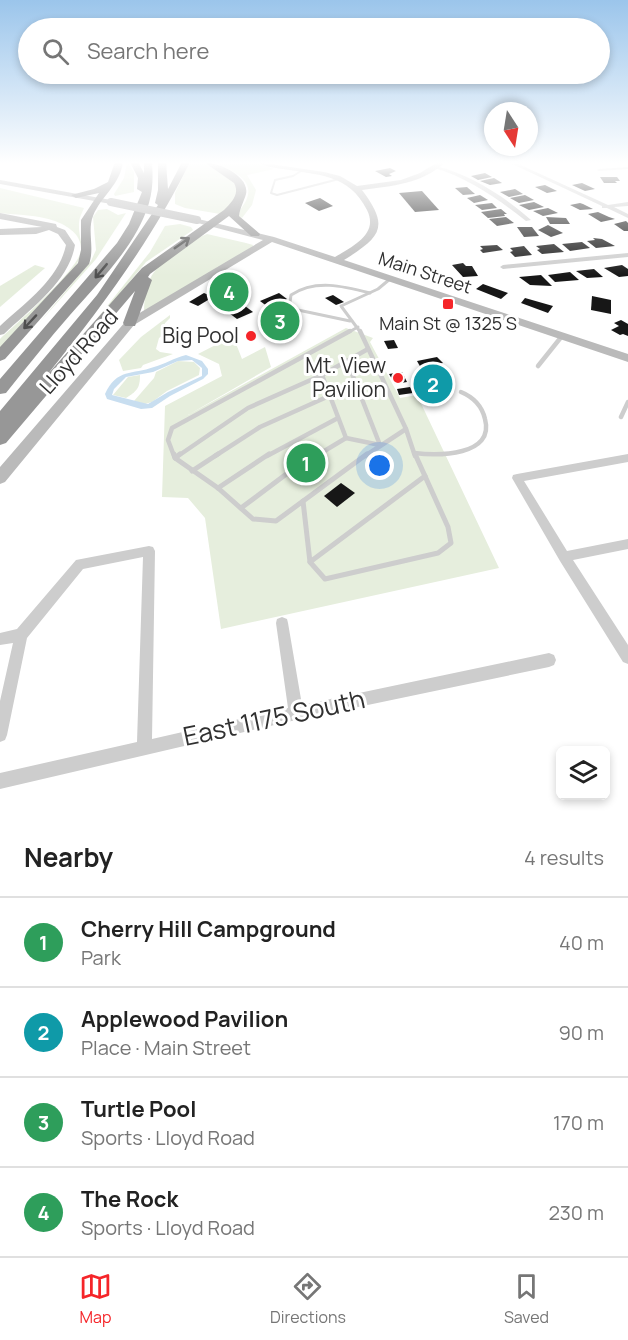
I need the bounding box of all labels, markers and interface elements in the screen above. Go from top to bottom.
search box [18,18,610,84]
icon: search [39,35,72,68]
text: Search here [87,36,209,66]
north arrow [484,102,538,156]
one-way arrow [173,237,190,249]
street label: Main Street [376,246,475,298]
one-way arrow [95,263,108,279]
pin: 4 [210,270,248,314]
marker: Main St @ 1325 S [441,297,455,311]
pin: 3 [260,298,300,344]
street label: Lloyd Road [33,303,124,400]
place label: Main St @ 1325 S [379,311,517,335]
one-way arrow [23,314,37,329]
place label: Big Pool [162,321,239,349]
marker: Big Pool [244,329,258,343]
place label: Mt. View Pavilion [305,351,386,403]
pin: 2 [414,362,452,406]
marker: Mt. View Pavilion [391,371,405,385]
pin: 1 [286,440,326,486]
your location [365,451,394,480]
street label: East 1175 South [180,680,368,754]
map controls [556,746,610,800]
button: layers [556,746,610,800]
text: Nearby [24,839,113,875]
text: 4 results [524,844,604,871]
text: Cherry Hill Campground [81,914,336,944]
text: 1 [39,929,48,956]
text: 40 m [559,929,604,956]
text: Park [81,944,121,971]
text: Applewood Pavilion [81,1004,288,1034]
text: 2 [38,1019,49,1046]
text: 90 m [558,1019,604,1046]
text: Place · Main Street [81,1034,251,1061]
text: Turtle Pool [81,1094,196,1124]
text: 3 [38,1109,49,1136]
text: 170 m [553,1109,604,1136]
text: Sports · Lloyd Road [81,1124,255,1151]
text: The Rock [81,1184,178,1214]
text: 4 [37,1199,50,1226]
text: 230 m [548,1199,604,1226]
text: Sports · Lloyd Road [81,1214,255,1241]
tab: Map [79,1270,112,1328]
tab: Directions [270,1270,346,1328]
tab: Saved [504,1270,549,1328]

